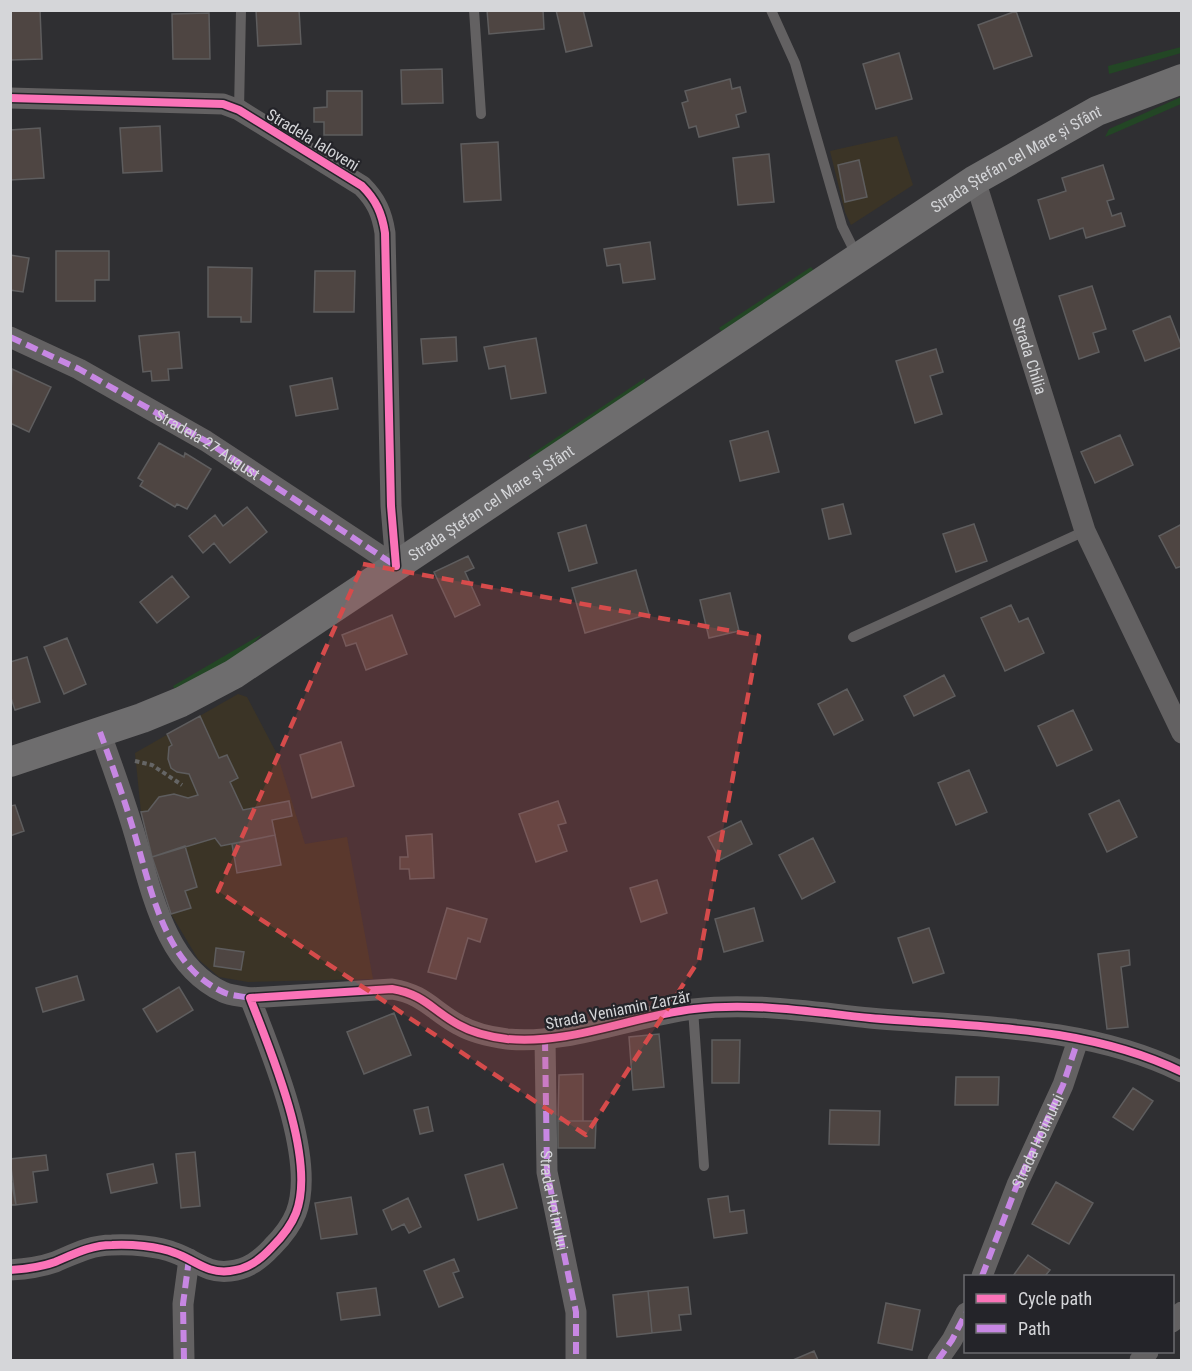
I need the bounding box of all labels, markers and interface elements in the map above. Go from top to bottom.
street label: Strada Ștefan cel Mare și Sfânt [927,101,1104,216]
street label: Stradela Ialoveni [263,105,363,175]
street label: Strada Chilia [1009,315,1051,397]
street label: Stradela 27 August [152,405,264,484]
street label: Strada Ștefan cel Mare și Sfânt [404,441,578,565]
street label: Strada Veniamin Zarzăr [544,987,692,1033]
street label: Strada Hotinului [1007,1091,1067,1191]
street label: Strada Hotinului [537,1150,572,1252]
legend [964,1275,1174,1353]
text: Cycle path [1018,1288,1092,1309]
text: Path [1018,1318,1051,1339]

